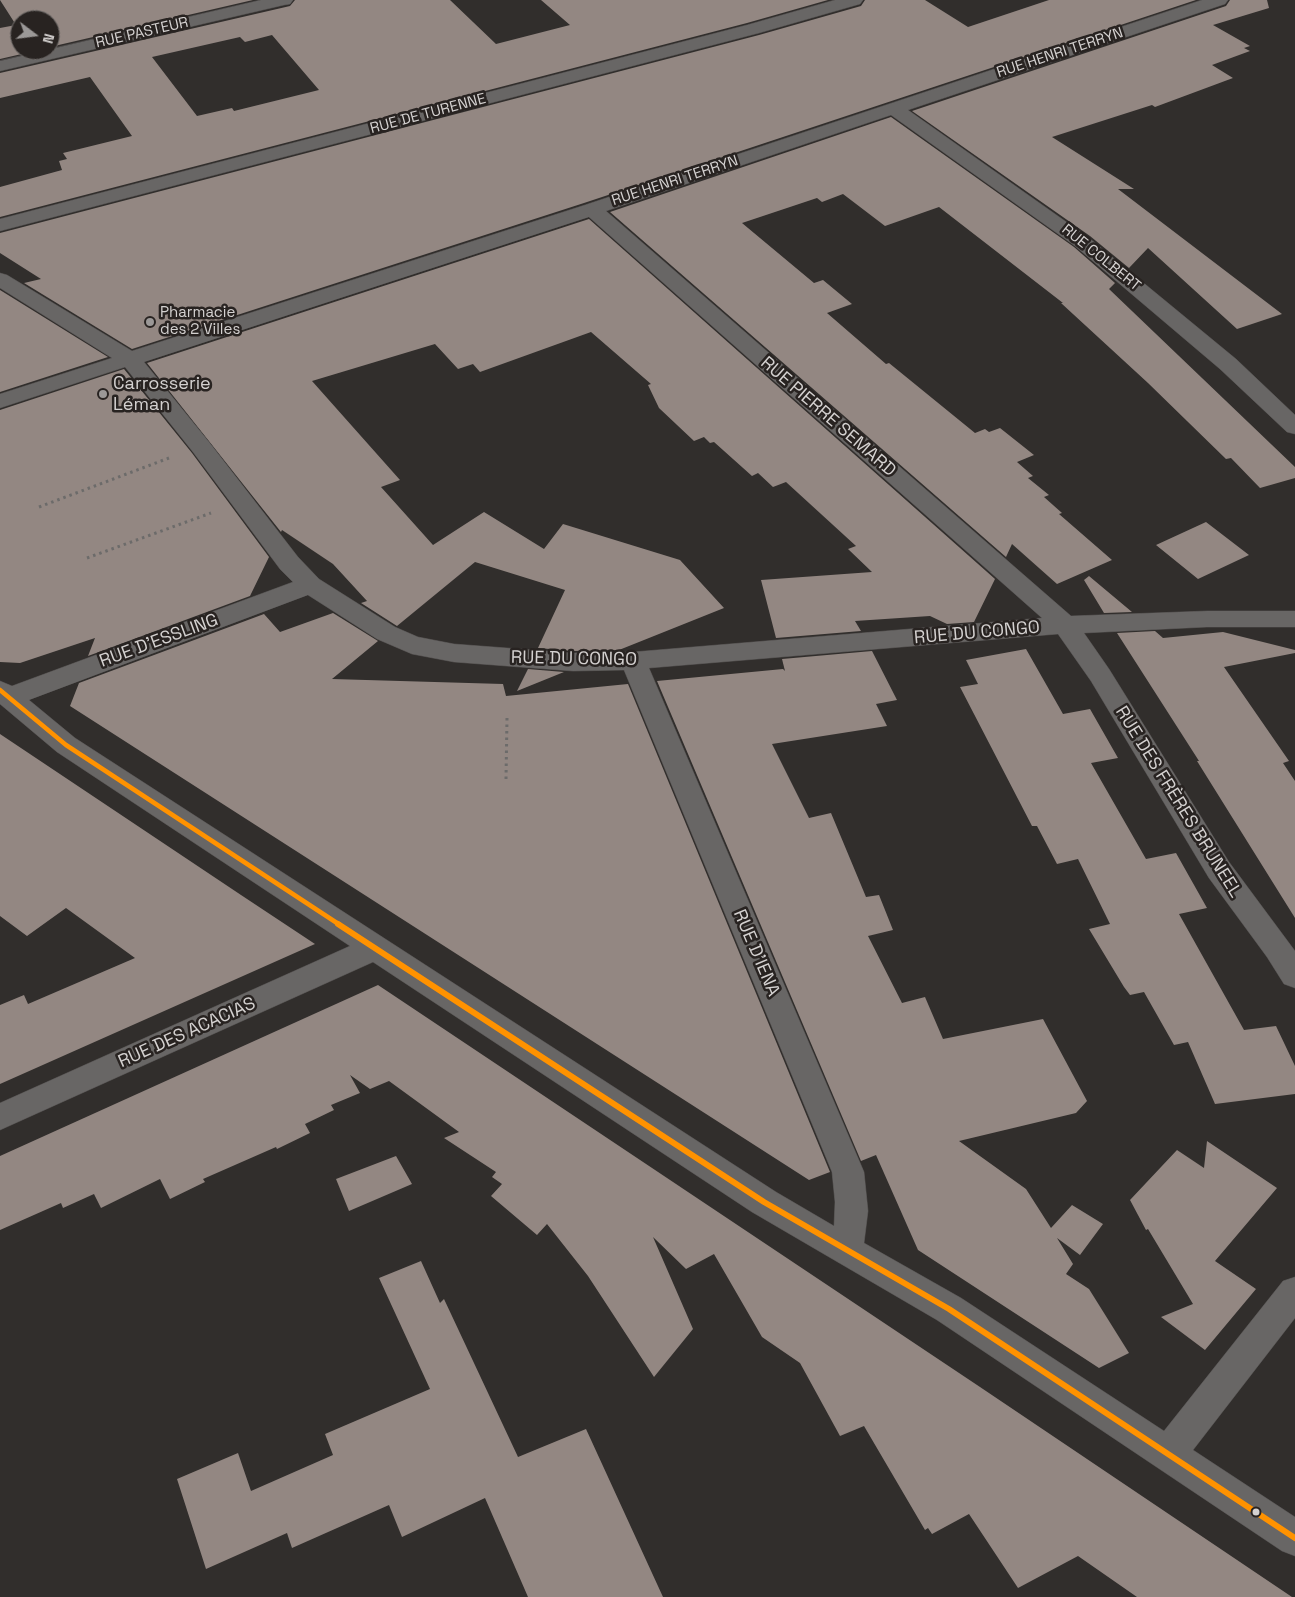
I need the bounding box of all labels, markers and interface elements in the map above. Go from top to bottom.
north arrow [10,10,60,60]
street label: RUE PASTEUR [94,14,190,52]
street label: RUE HENRI TERRYN [994,24,1126,82]
text: N [39,32,58,45]
street label: RUE DE TURENNE [368,90,488,138]
street label: RUE HENRI TERRYN [609,152,741,210]
street label: RUE COLBERT [1058,221,1144,295]
place label: Pharmacie des 2 Villes [160,304,240,339]
marker: Pharmacie des 2 Villes [144,316,156,328]
street label: RUE PIERRE SEMARD [756,352,900,482]
place label: Carrosserie Léman [113,373,211,416]
marker: Carrosserie Léman [97,388,109,400]
street label: RUE D'ESSLING [97,610,221,672]
street label: RUE DU CONGO [913,617,1041,649]
street label: RUE DU CONGO [511,647,637,671]
street label: RUE DES FRÈRES BRUNEEL [1110,702,1246,902]
street label: RUE D'IENA [728,906,784,1000]
street label: RUE DES ACACIAS [115,993,259,1073]
unlabelled marker [1251,1507,1261,1517]

